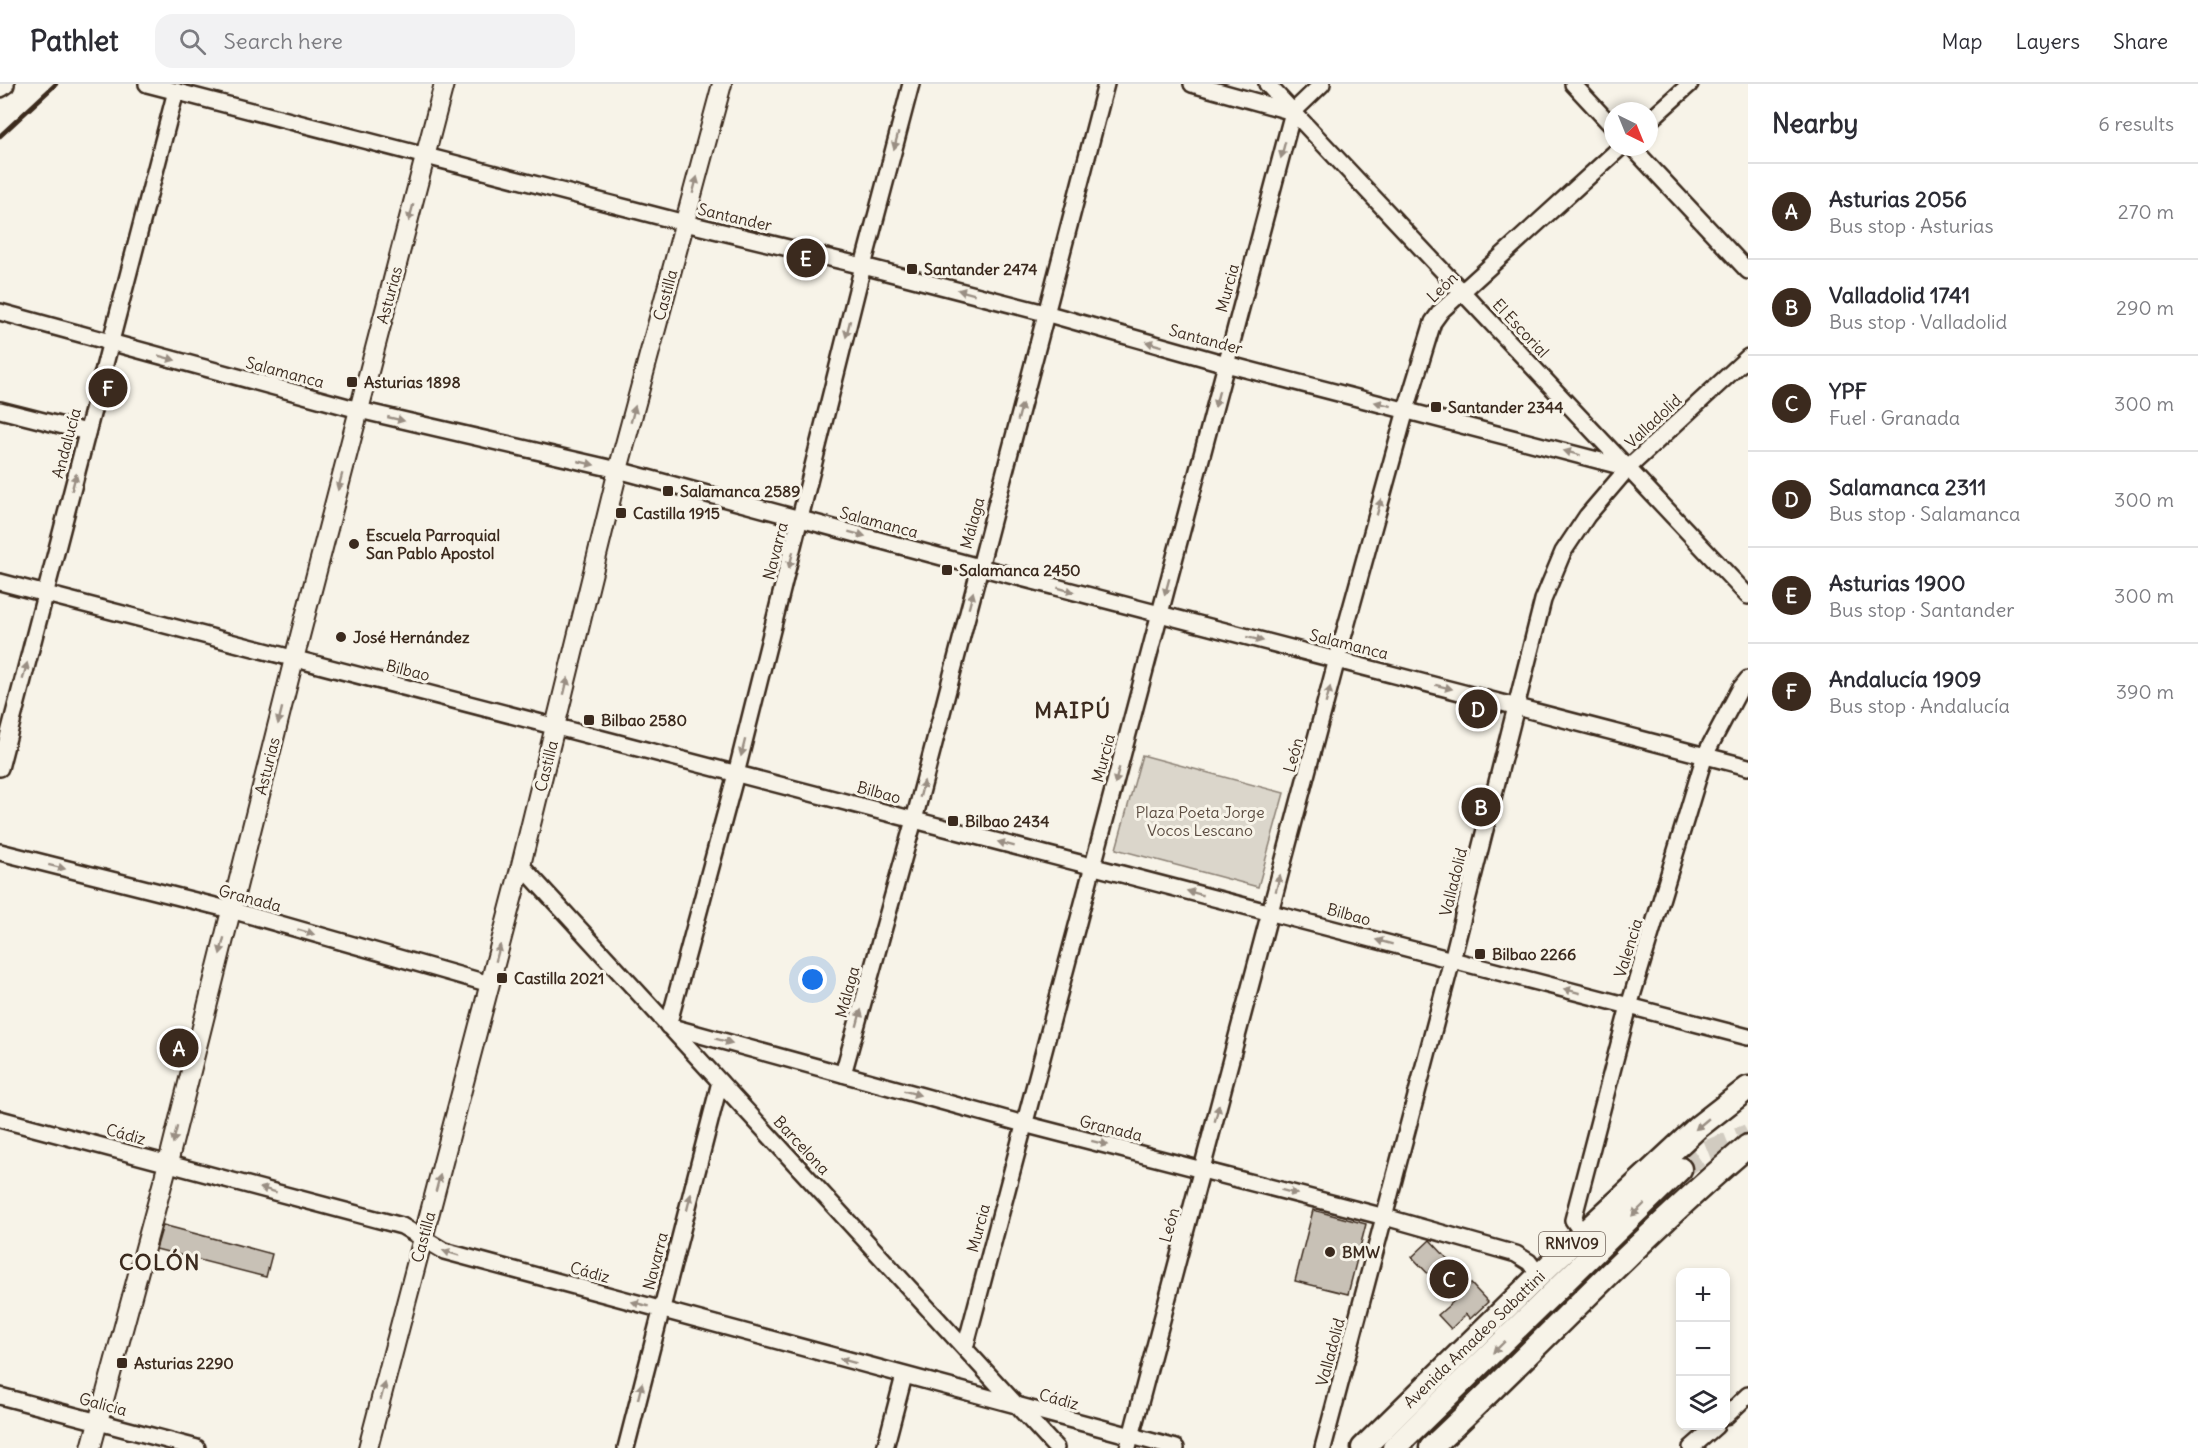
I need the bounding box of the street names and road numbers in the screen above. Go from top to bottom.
street label: Santander [696,199,774,235]
street label: Murcia [1211,262,1243,314]
street label: Asturias [372,264,406,326]
street label: Castilla [649,267,681,323]
street label: León [1422,268,1462,306]
street label: El Escorial [1489,294,1553,362]
street label: Santander [1167,320,1245,359]
street label: Salamanca [244,352,326,392]
street label: Valladolid [1621,390,1685,452]
street label: Andalucía [47,406,85,480]
street label: Málaga [956,495,988,551]
street label: Salamanca [838,502,920,542]
street label: Navarra [758,520,792,582]
street label: Salamanca [1308,625,1390,663]
street label: Bilbao [384,655,432,685]
street label: Murcia [1087,732,1119,784]
street label: Asturias [250,735,284,797]
street label: León [1279,735,1307,775]
street label: Castilla [530,738,562,794]
street label: Bilbao [855,777,903,807]
street label: Valladolid [1435,846,1471,918]
street label: Granada [217,880,283,916]
street label: Bilbao [1325,899,1373,929]
street label: Valencia [1610,916,1646,980]
street label: Málaga [831,964,863,1020]
street label: Barcelona [770,1111,834,1179]
street label: Granada [1078,1111,1144,1145]
street label: Cádiz [104,1119,148,1149]
street label: Murcia [962,1202,994,1254]
street label: León [1155,1205,1183,1245]
street label: Castilla [407,1209,439,1265]
street label: Navarra [638,1230,672,1292]
road number: RN1V09 [1539,1232,1605,1256]
street label: Cádiz [568,1257,612,1287]
street label: Avenida Amadeo Sabattini [1399,1266,1549,1412]
street label: Valladolid [1311,1316,1349,1388]
street label: Cádiz [1037,1384,1081,1414]
street label: Galicia [77,1388,129,1420]

